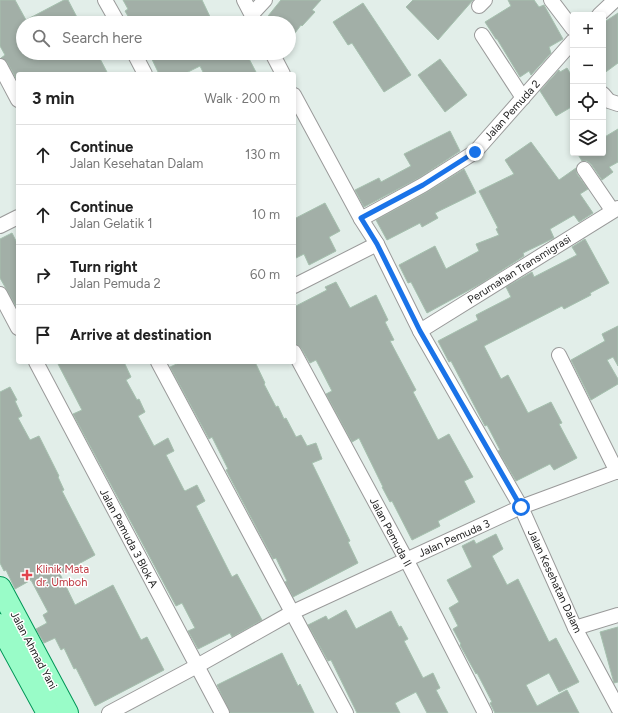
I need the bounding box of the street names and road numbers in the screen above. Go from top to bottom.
street label: Jalan Pemuda 2 [482,77,543,143]
street label: Perumahan Transmigrasi [465,232,573,307]
street label: Jalan Pemuda 3 Blok A [97,486,160,591]
street label: Jalan Pemuda II [367,495,414,569]
street label: Jalan Pemuda 3 [417,517,492,560]
street label: Jalan Kesehatan Dalam [525,527,584,635]
street label: Jalan Ahmad Yani [8,609,60,691]

